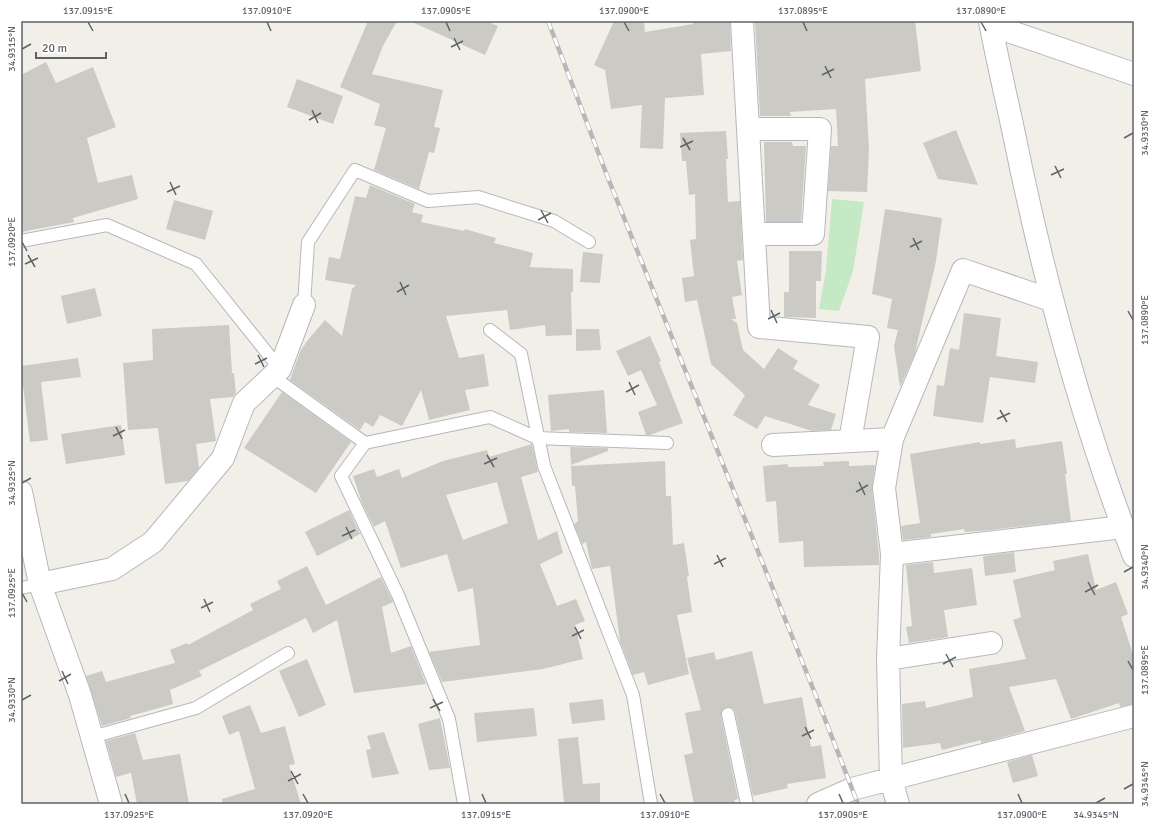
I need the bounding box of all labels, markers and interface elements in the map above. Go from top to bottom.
text: 137.0915°E [63,5,113,17]
text: 137.0910°E [242,5,292,17]
text: 137.0905°E [421,5,471,17]
text: 137.0900°E [599,5,649,17]
text: 137.0895°E [778,5,828,17]
text: 137.0890°E [956,5,1006,17]
text: 34.9315°N [6,26,18,72]
scale bar [36,34,106,60]
text: 20 m [42,41,67,56]
text: 34.9330°N [1139,110,1151,156]
text: 137.0920°E [6,217,18,267]
text: 137.0890°E [1139,295,1151,345]
text: 34.9325°N [6,460,18,506]
text: 34.9340°N [1139,544,1151,590]
text: 137.0925°E [6,568,18,618]
text: 137.0895°E [1139,645,1151,695]
text: 34.9330°N [6,677,18,723]
text: 34.9345°N [1139,761,1151,807]
text: 137.0925°E [104,809,154,821]
text: 137.0920°E [283,809,333,821]
text: 137.0915°E [461,809,511,821]
text: 137.0910°E [640,809,690,821]
text: 137.0905°E [818,809,868,821]
text: 137.0900°E [997,809,1047,821]
text: 34.9345°N [1073,809,1119,821]

